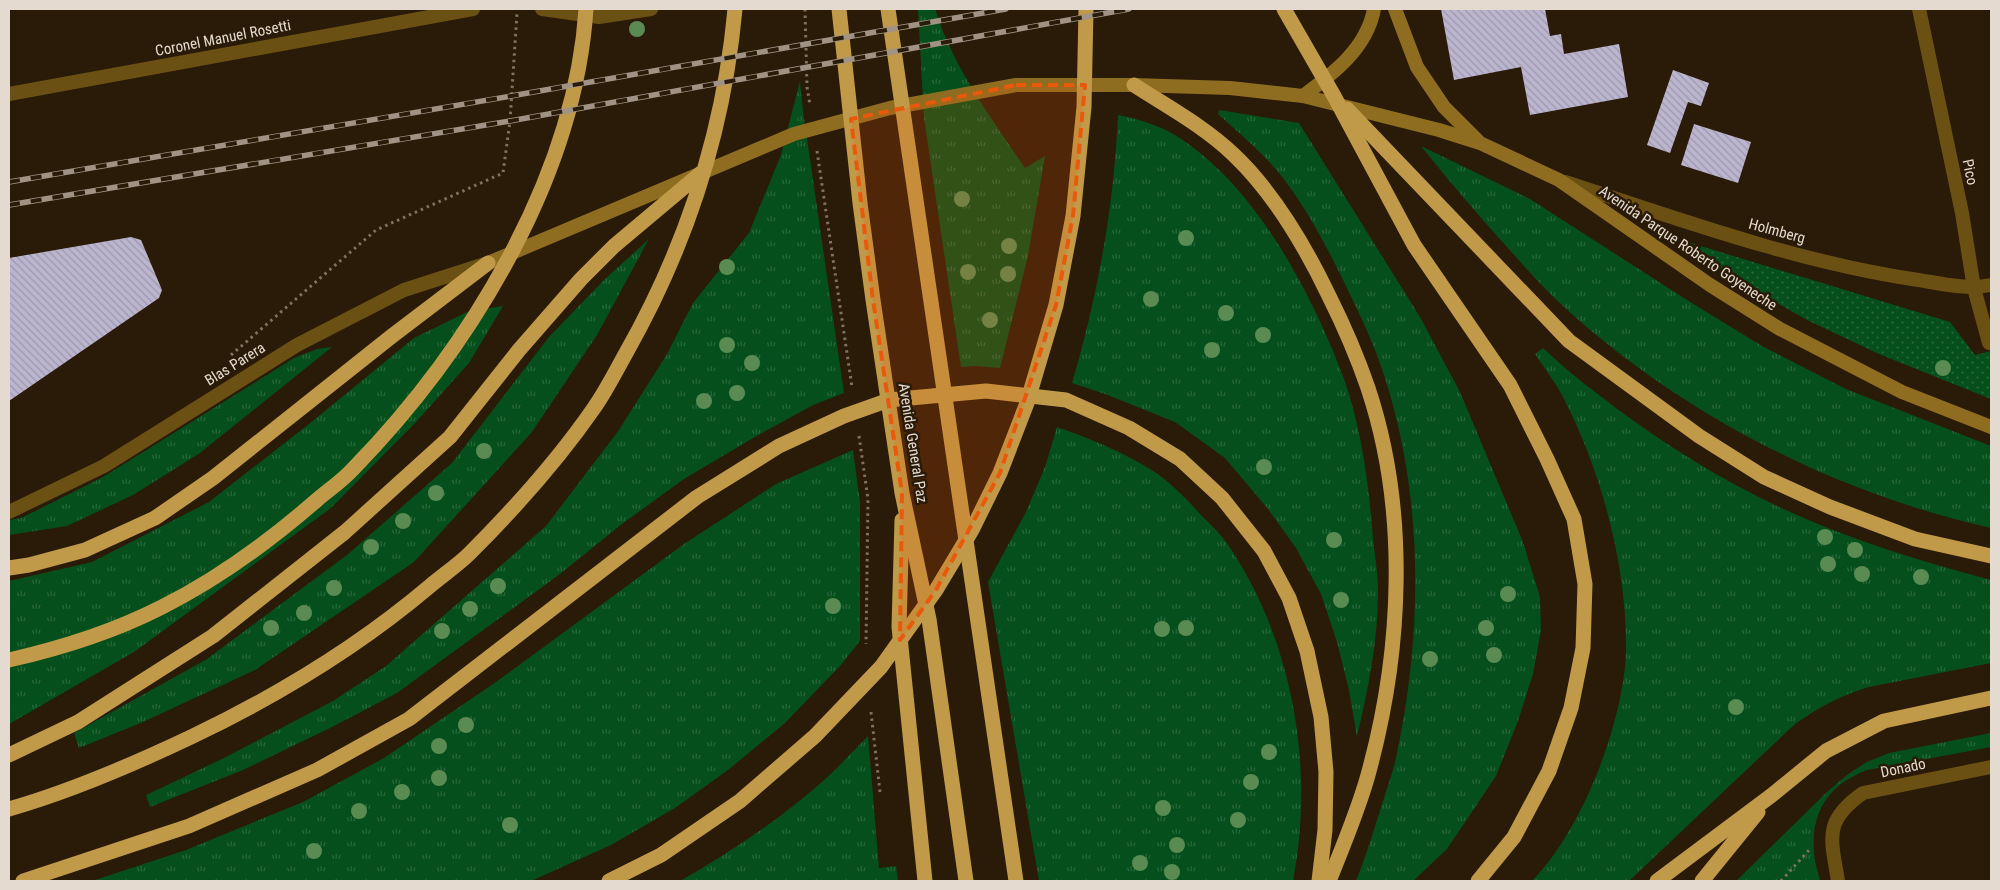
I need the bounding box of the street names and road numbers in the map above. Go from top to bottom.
street label: Coronel Manuel Rosetti [154,16,292,60]
street label: Pico [1958,157,1982,187]
street label: Avenida Parque Roberto Goyeneche [1596,182,1780,314]
street label: Holmberg [1747,215,1807,247]
street label: Blas Parera [202,338,268,390]
street label: Avenida General Paz [895,382,931,504]
street label: Donado [1879,754,1927,782]

